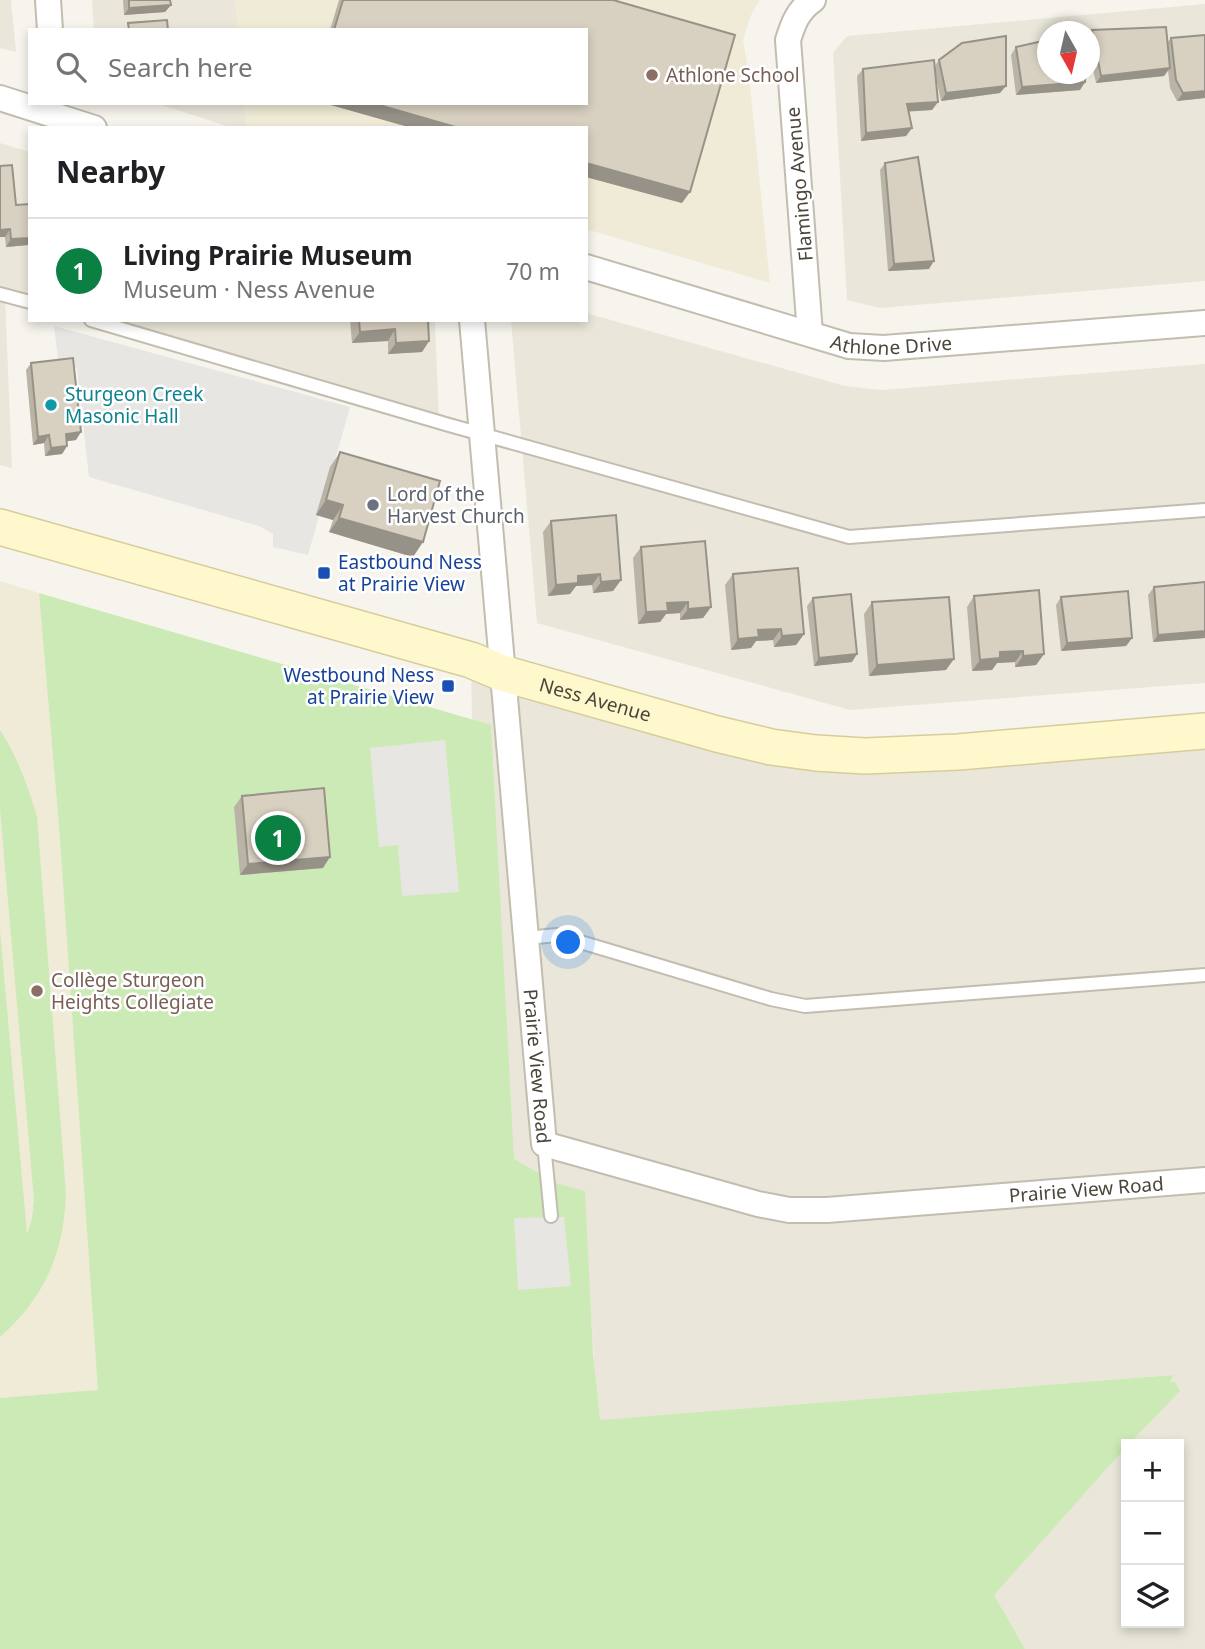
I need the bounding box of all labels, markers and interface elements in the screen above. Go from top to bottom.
north arrow [1037,21,1100,84]
search box [28,28,588,105]
icon: search [52,48,90,86]
text: Search here [108,49,253,85]
place label: Athlone School [666,62,800,88]
marker: Athlone School [644,67,660,83]
street label: Flamingo Avenue [779,106,819,262]
text: Nearby [56,151,165,192]
text: Living Prairie Museum [123,237,413,273]
text: 1 [72,255,86,287]
text: 70 m [506,255,560,287]
text: Museum · Ness Avenue [123,273,375,305]
street label: Athlone Drive [828,328,953,361]
place label: Sturgeon Creek Masonic Hall [65,381,203,429]
marker: Sturgeon Creek Masonic Hall [43,397,59,413]
place label: Lord of the Harvest Church [387,481,525,529]
marker: Lord of the Harvest Church [365,497,381,513]
place label: Eastbound Ness at Prairie View [338,549,482,597]
marker: Eastbound Ness at Prairie View [316,565,332,581]
place label: Westbound Ness at Prairie View [283,662,434,710]
street label: Ness Avenue [536,671,654,728]
marker: Westbound Ness at Prairie View [440,678,456,694]
pin: 1 [255,812,301,864]
your location [551,925,585,959]
place label: Collège Sturgeon Heights Collegiate [51,967,214,1015]
marker: Collège Sturgeon Heights Collegiate [29,983,45,999]
street label: Prairie View Road [517,988,557,1145]
street label: Prairie View Road [1008,1170,1165,1209]
map controls [1121,1439,1184,1628]
button: + [1121,1439,1184,1502]
button: − [1121,1502,1184,1565]
button: layers [1121,1565,1184,1628]

